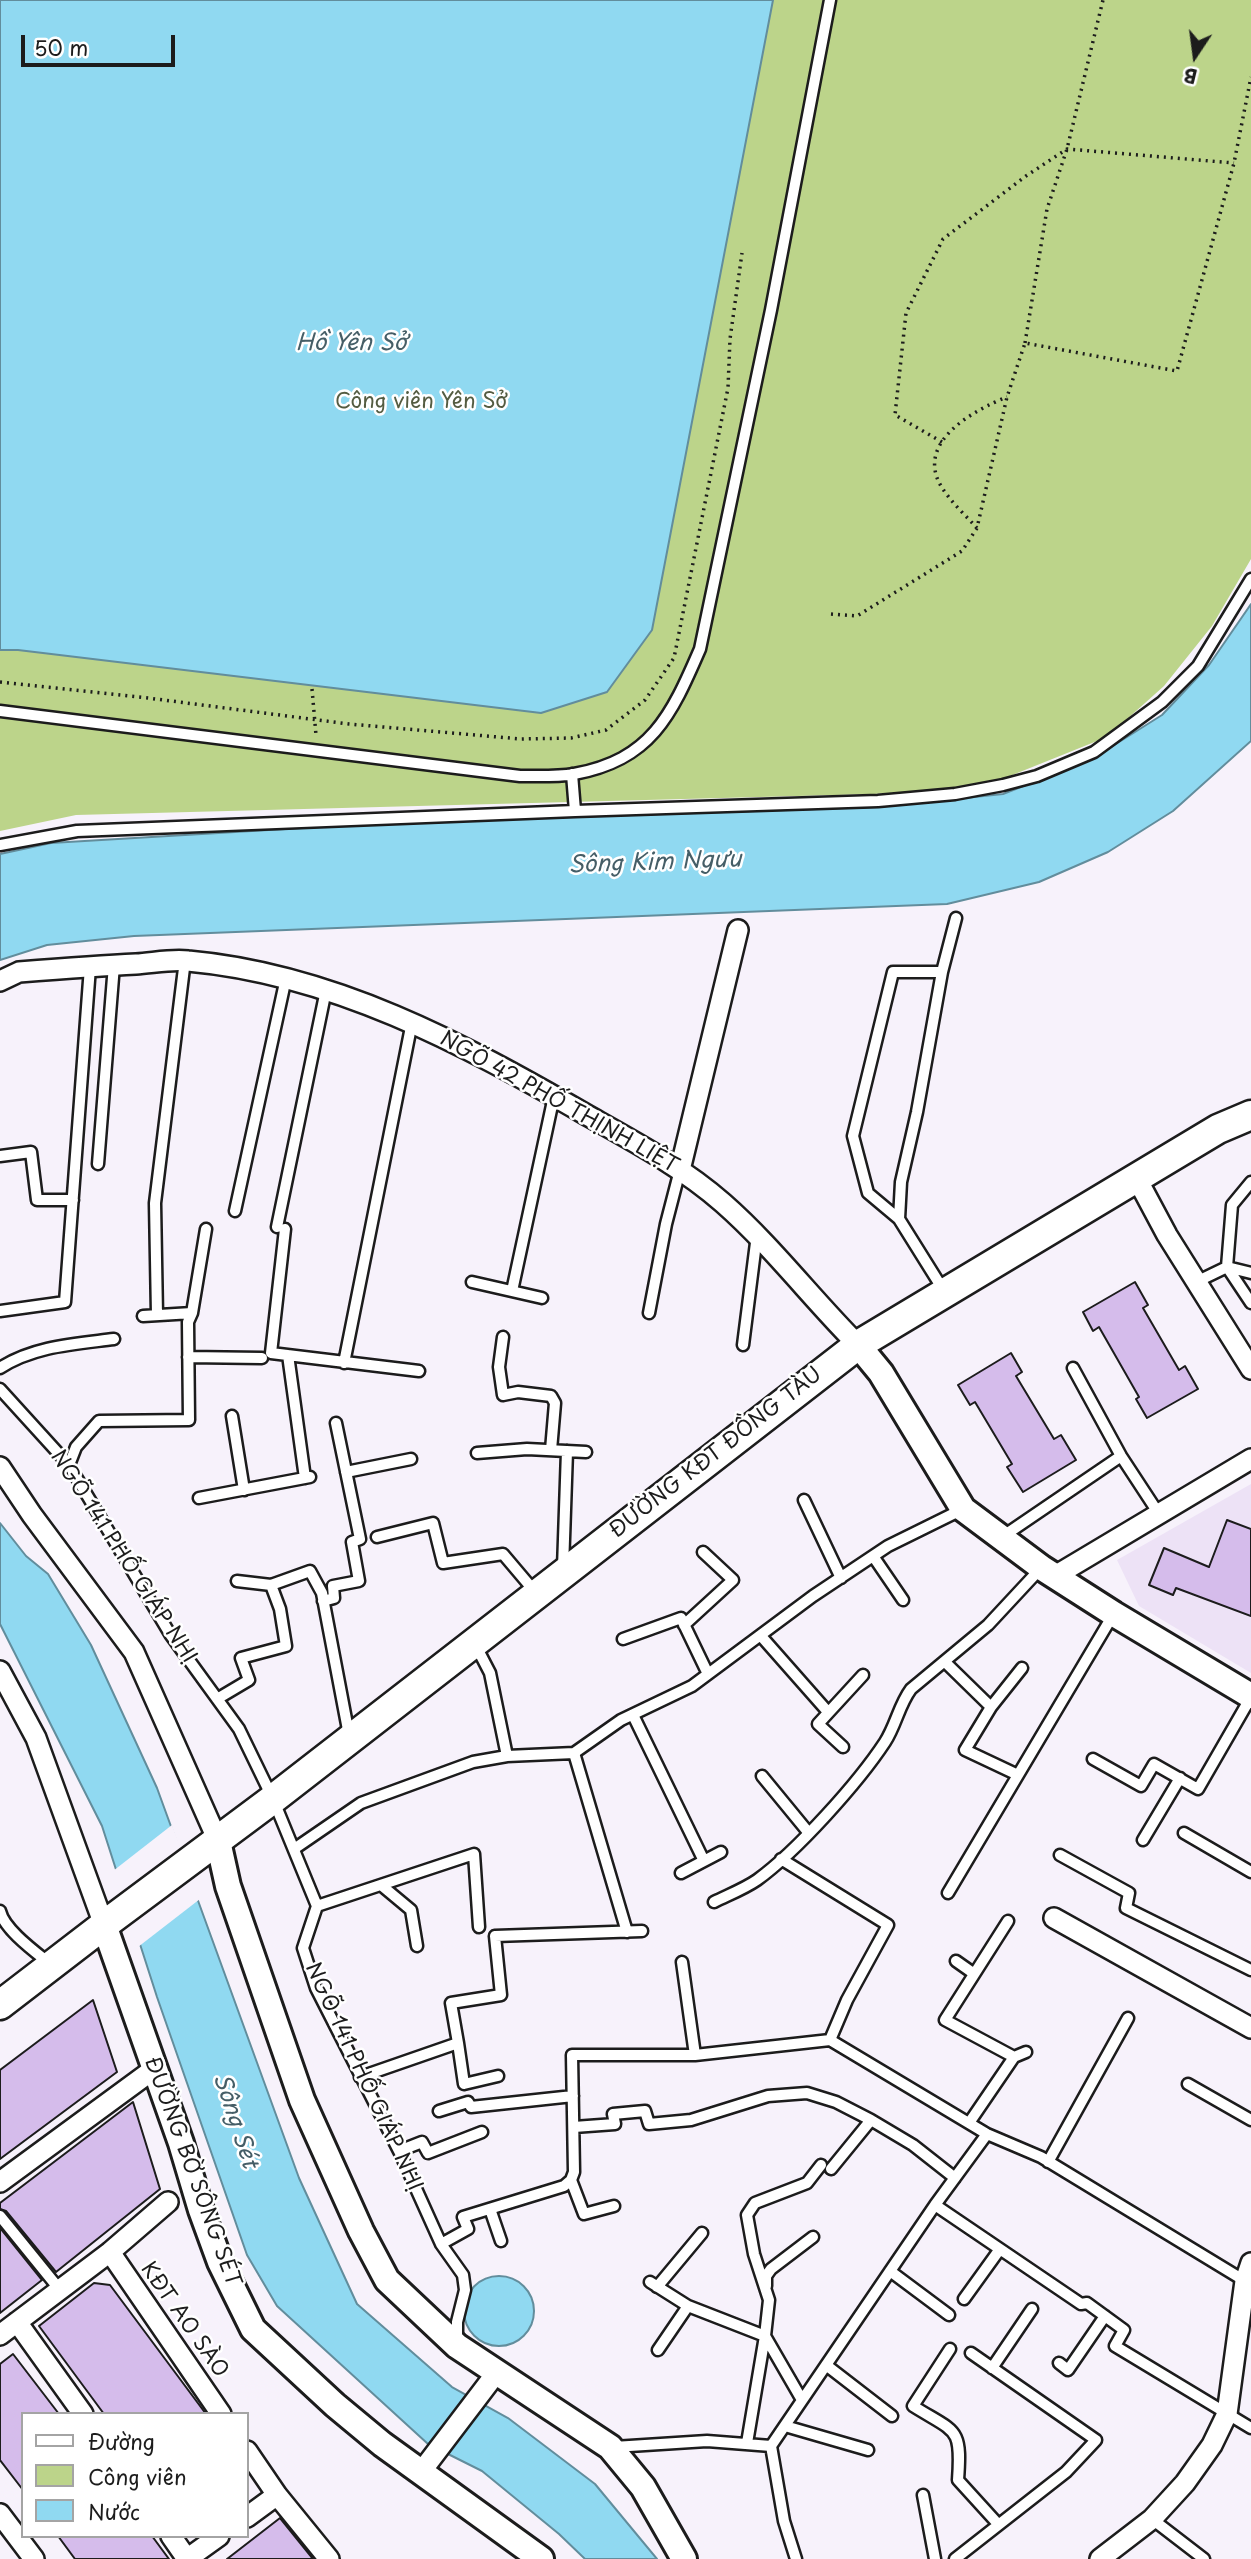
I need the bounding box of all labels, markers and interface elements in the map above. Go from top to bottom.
scale bar [24,21,178,65]
north arrow [1160,21,1230,91]
text: 50 m [34,31,88,63]
text: B [1181,61,1200,92]
water label: Hồ Yên Sở [296,330,406,358]
park label: Công viên Yên Sở [335,389,507,415]
water label: Sông Kim Ngưu [568,846,742,880]
street label: NGÕ 42 PHỐ THỊNH LIỆT [435,1027,683,1179]
street label: ĐƯỜNG KĐT ĐỒNG TÀU [605,1362,827,1544]
street label: NGÕ 141 PHỐ GIÁP NHỊ [45,1446,201,1668]
street label: NGÕ 141 PHỐ GIÁP NHỊ [299,1959,427,2195]
street label: ĐƯỜNG BỜ SÔNG SÉT [139,2054,245,2290]
water label: Sông Sét [207,2070,263,2172]
street label: KĐT AO SÀO [135,2258,233,2382]
legend [21,2412,248,2538]
text: Đường [88,2425,155,2457]
text: Công viên [88,2460,187,2492]
text: Nước [88,2495,140,2527]

